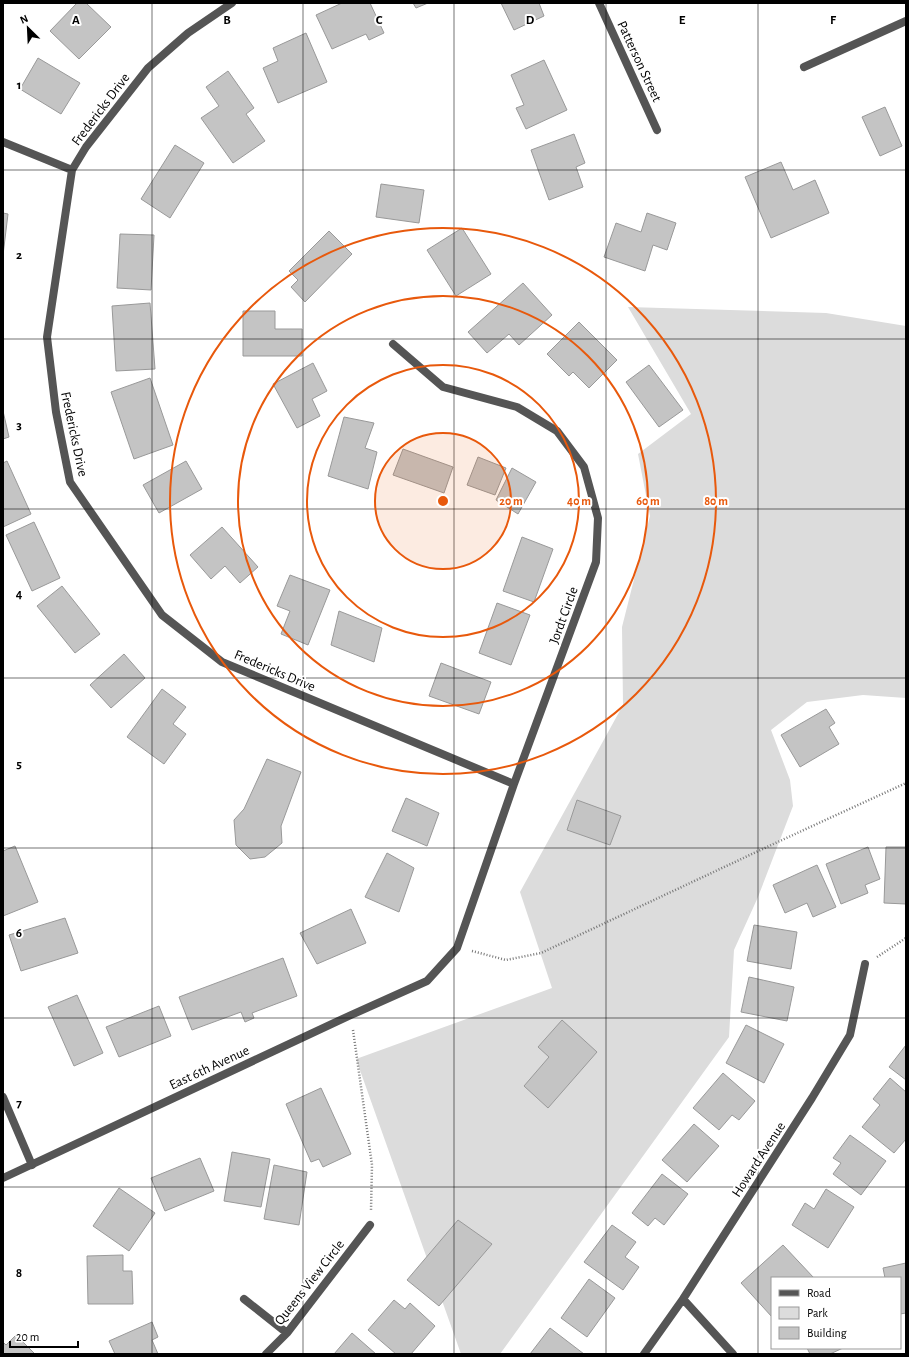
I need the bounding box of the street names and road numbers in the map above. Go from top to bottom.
street label: Patterson Street [614,19,664,105]
street label: Fredericks Drive [69,71,132,148]
street label: Fredericks Drive [58,390,90,478]
street label: Jordt Circle [547,585,581,646]
street label: Fredericks Drive [232,648,317,694]
street label: East 6th Avenue [167,1043,252,1092]
street label: Howard Avenue [729,1119,788,1200]
street label: Queens View Circle [272,1237,347,1328]

